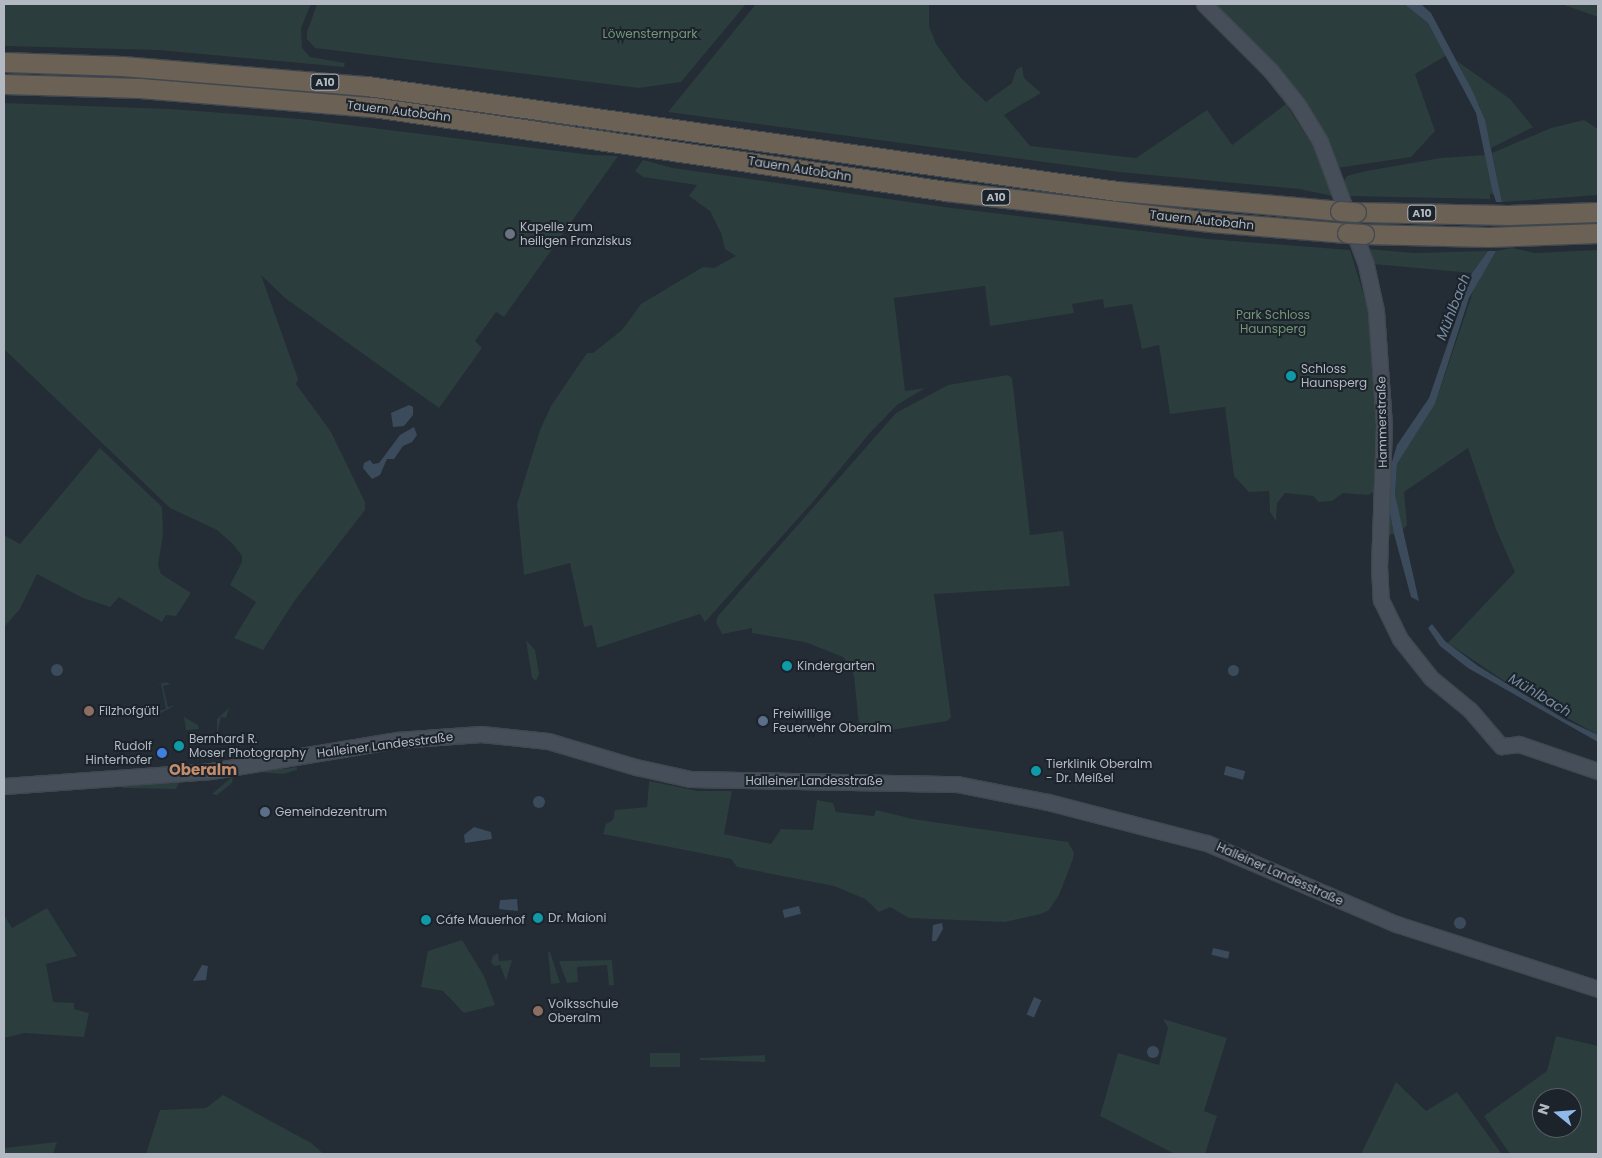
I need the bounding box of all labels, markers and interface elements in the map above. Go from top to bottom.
park label: Löwensternpark [603,27,697,41]
road number: A10 [310,74,340,90]
street label: Tauern Autobahn [346,97,452,125]
street label: Tauern Autobahn [747,154,853,184]
road number: A10 [981,188,1011,206]
road number: A10 [1407,204,1437,222]
street label: Tauern Autobahn [1149,207,1255,233]
place label: Kapelle zum heiligen Franziskus [520,220,632,248]
marker: Kapelle zum heiligen Franziskus [504,228,516,240]
water label: Mühlbach [1433,271,1473,343]
park label: Park Schloss Haunsperg [1236,308,1310,336]
place label: Schloss Haunsperg [1301,362,1367,390]
marker: Schloss Haunsperg [1285,370,1297,382]
street label: Hammerstraße [1374,376,1390,468]
place label: Kindergarten [797,659,875,673]
marker: Kindergarten [781,660,793,672]
water label: Mühlbach [1506,670,1574,720]
place label: Filzhofgütl [99,704,159,718]
marker: Filzhofgütl [83,705,95,717]
place label: Freiwillige Feuerwehr Oberalm [773,707,892,735]
marker: Freiwillige Feuerwehr Oberalm [757,715,769,727]
street label: Halleiner Landesstraße [316,729,454,761]
place label: Bernhard R. Moser Photography [189,732,306,760]
place label: Rudolf Hinterhofer [86,739,152,767]
marker: Bernhard R. Moser Photography [173,740,185,752]
marker: Rudolf Hinterhofer [156,747,168,759]
place label: Tierklinik Oberalm - Dr. Meißel [1046,757,1152,785]
district label: Oberalm [169,761,237,779]
marker: Tierklinik Oberalm - Dr. Meißel [1030,765,1042,777]
street label: Halleiner Landesstraße [745,774,883,788]
place label: Gemeindezentrum [275,805,387,819]
marker: Gemeindezentrum [259,806,271,818]
street label: Halleiner Landesstraße [1214,840,1346,908]
place label: Dr. Maioni [548,911,606,925]
marker: Dr. Maioni [532,912,544,924]
place label: Cáfe Mauerhof [436,913,525,927]
marker: Cáfe Mauerhof [420,914,432,926]
place label: Volksschule Oberalm [548,997,618,1025]
marker: Volksschule Oberalm [532,1005,544,1017]
north arrow [1532,1088,1582,1138]
text: N [1533,1101,1555,1117]

